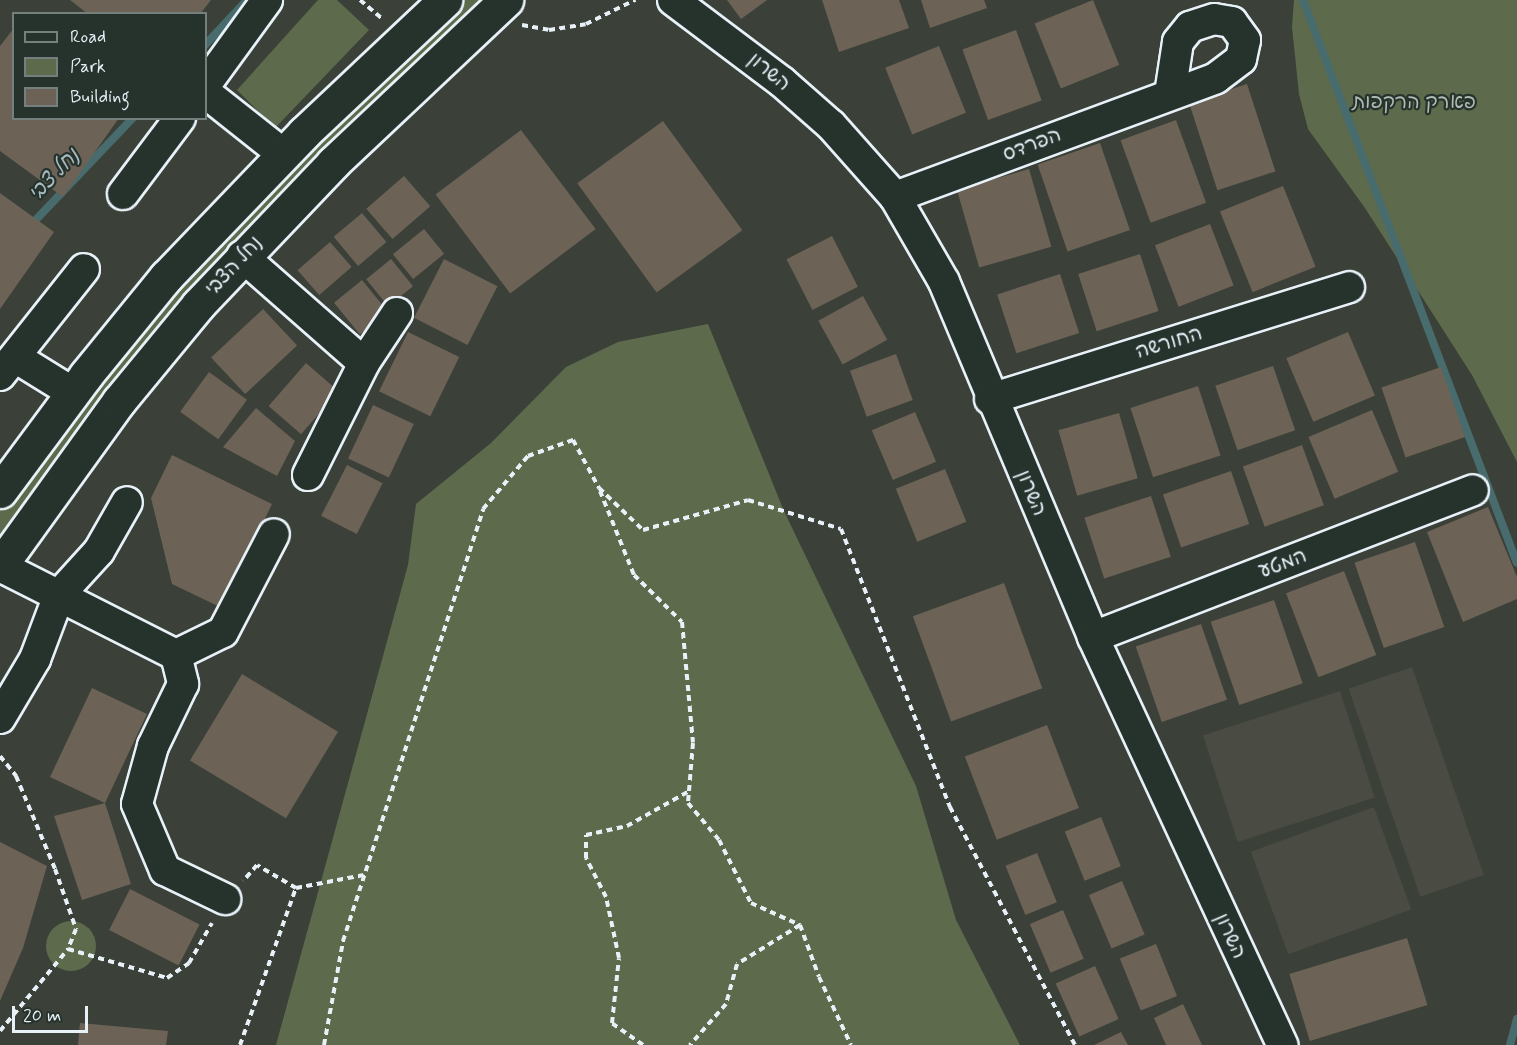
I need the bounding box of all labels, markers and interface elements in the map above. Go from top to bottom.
legend [12,12,207,120]
text: Road [70,25,106,49]
street label: השרון [743,48,795,96]
text: Park [70,55,106,79]
text: Building [70,85,130,109]
park label: פארק הרקפות [1352,90,1476,114]
street label: הפרדס [1000,123,1064,167]
water label: נחל צבי [23,144,85,206]
street label: נחל הצבי [200,231,268,301]
street label: החורשה [1133,322,1205,364]
street label: השרון [1011,467,1051,519]
street label: המטע [1256,544,1310,584]
street label: השרון [1209,909,1251,963]
scale bar [15,994,92,1032]
text: 20 m [23,1004,61,1028]

